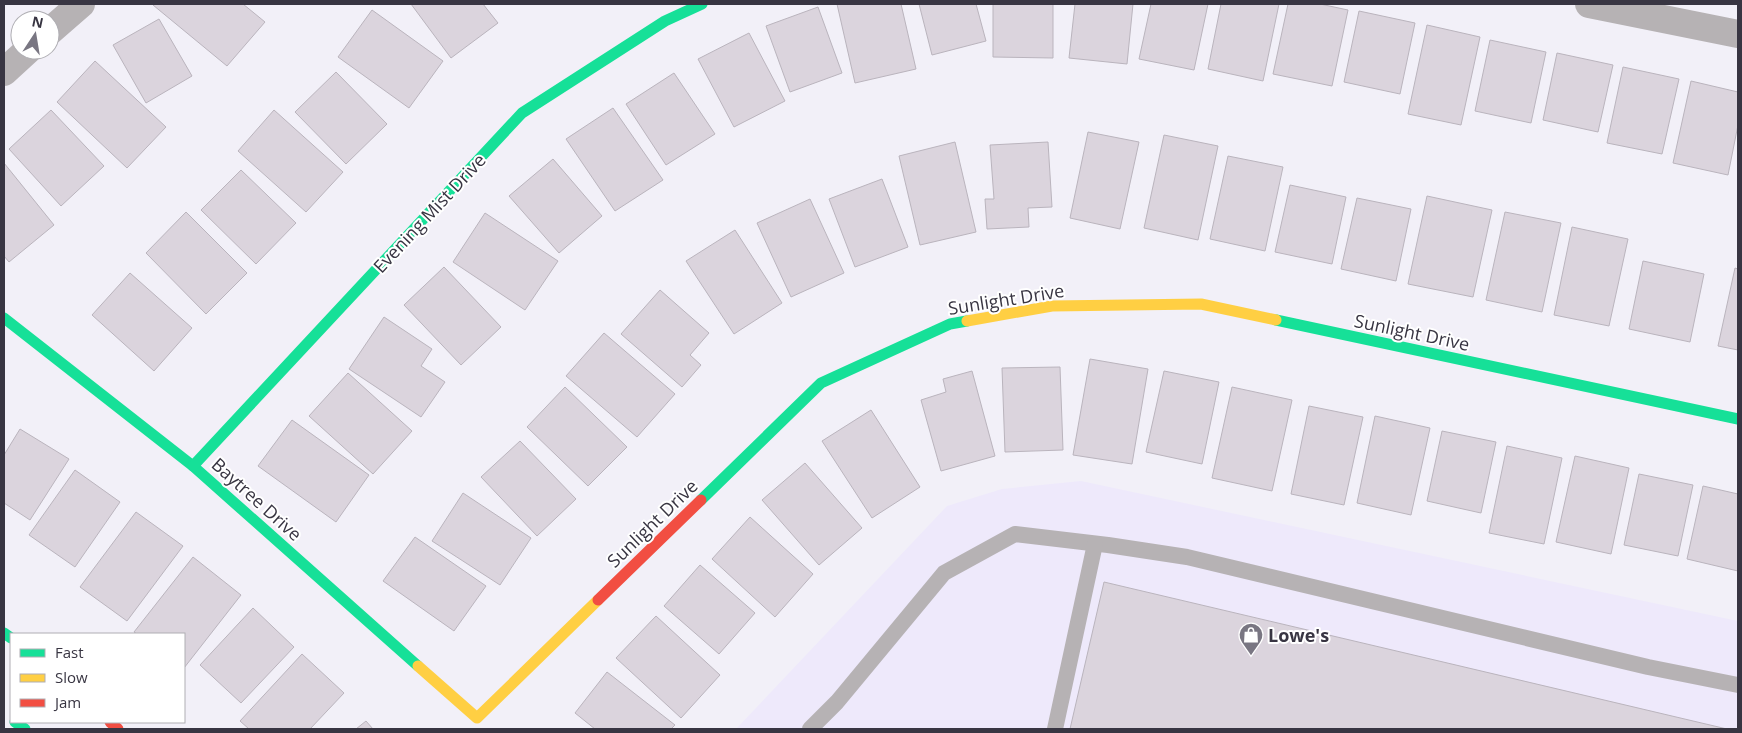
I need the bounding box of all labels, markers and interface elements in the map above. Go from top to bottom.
north arrow [10,10,60,60]
text: N [30,11,45,32]
street label: Evening Mist Drive [367,148,491,278]
street label: Sunlight Drive [946,278,1066,320]
street label: Sunlight Drive [1352,308,1472,356]
street label: Baytree Drive [207,452,307,546]
street label: Sunlight Drive [602,474,702,572]
shop icon: Lowe's [1238,622,1264,656]
place label: Lowe's [1268,623,1329,647]
legend [10,633,185,723]
text: Fast [55,642,84,662]
text: Slow [55,667,88,687]
text: Jam [53,692,81,712]

